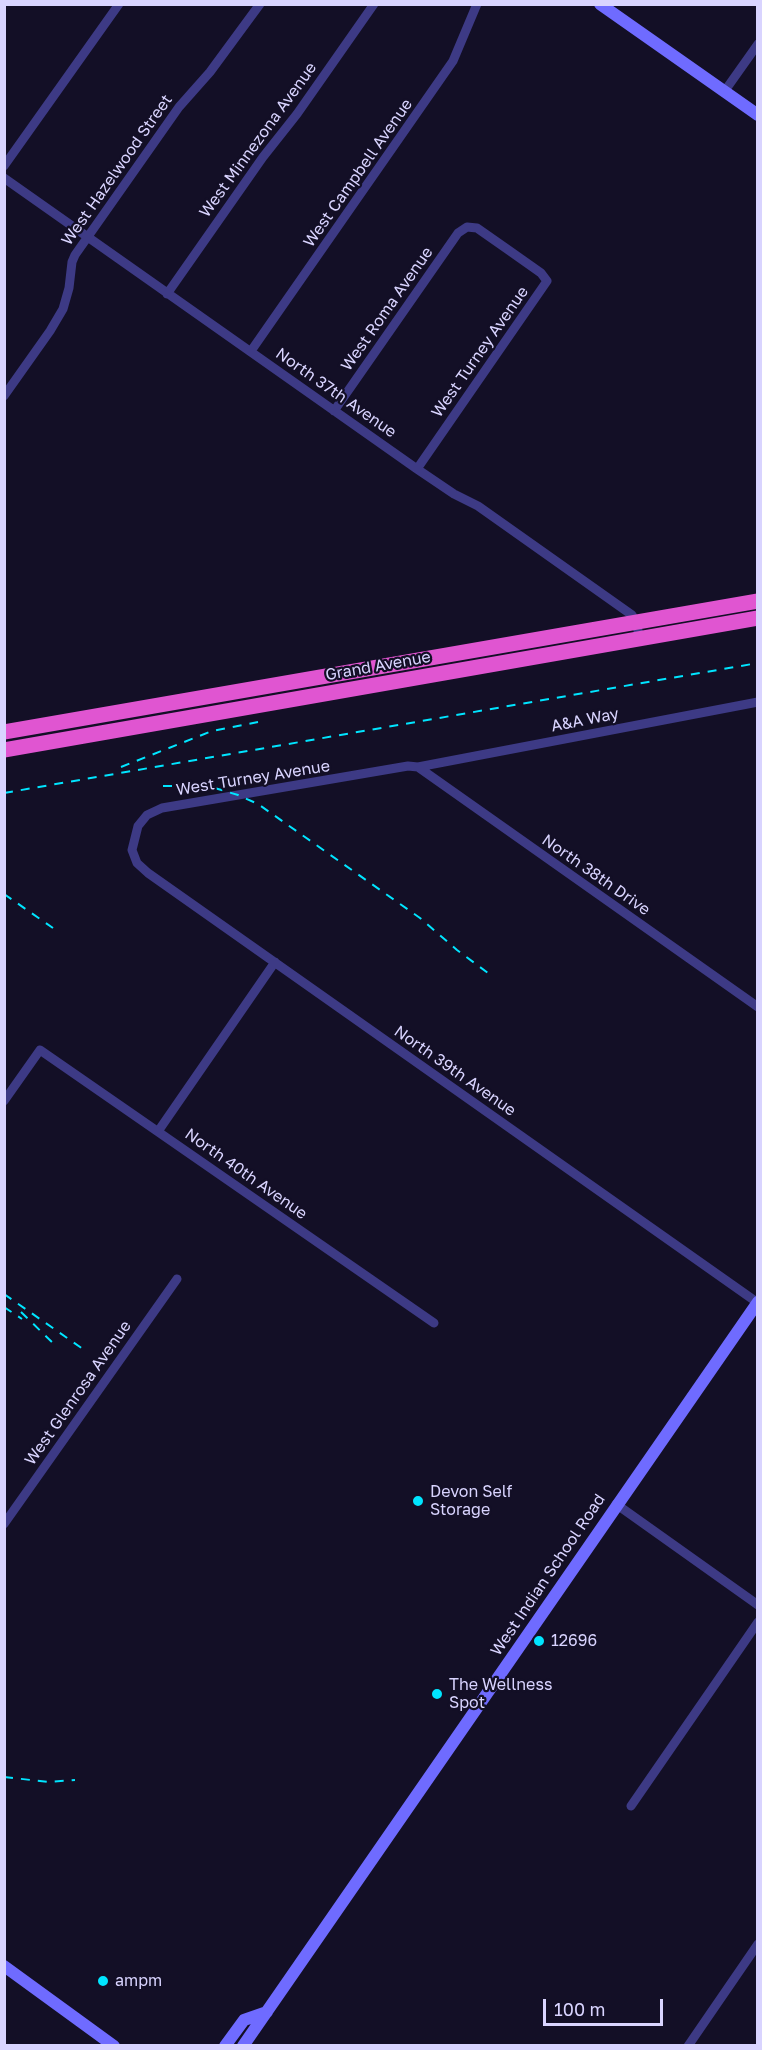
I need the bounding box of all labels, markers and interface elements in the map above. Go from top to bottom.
street label: West Minnezona Avenue [195,59,321,221]
street label: West Hazelwood Street [58,91,176,249]
street label: West Campbell Avenue [299,95,417,251]
street label: West Roma Avenue [337,243,437,375]
street label: West Turney Avenue [428,283,532,421]
street label: North 37th Avenue [272,344,400,442]
street label: Grand Avenue [324,647,432,685]
street label: A&A Way [550,704,620,736]
street label: West Turney Avenue [175,756,331,800]
street label: North 38th Drive [538,831,654,919]
street label: North 39th Avenue [390,1022,520,1120]
street label: North 40th Avenue [181,1125,311,1223]
street label: West Glenrosa Avenue [21,1317,135,1469]
place label: Devon Self Storage [430,1482,512,1520]
street label: West Indian School Road [487,1490,609,1660]
marker: Devon Self Storage [411,1494,425,1508]
place label: 12696 [551,1631,597,1651]
marker: 12696 [532,1634,546,1648]
place label: The Wellness Spot [449,1675,552,1713]
marker: The Wellness Spot [430,1687,444,1701]
place label: ampm [115,1971,162,1991]
marker: ampm [96,1974,110,1988]
scale bar [546,1987,666,2025]
text: 100 m [554,1998,605,2020]

